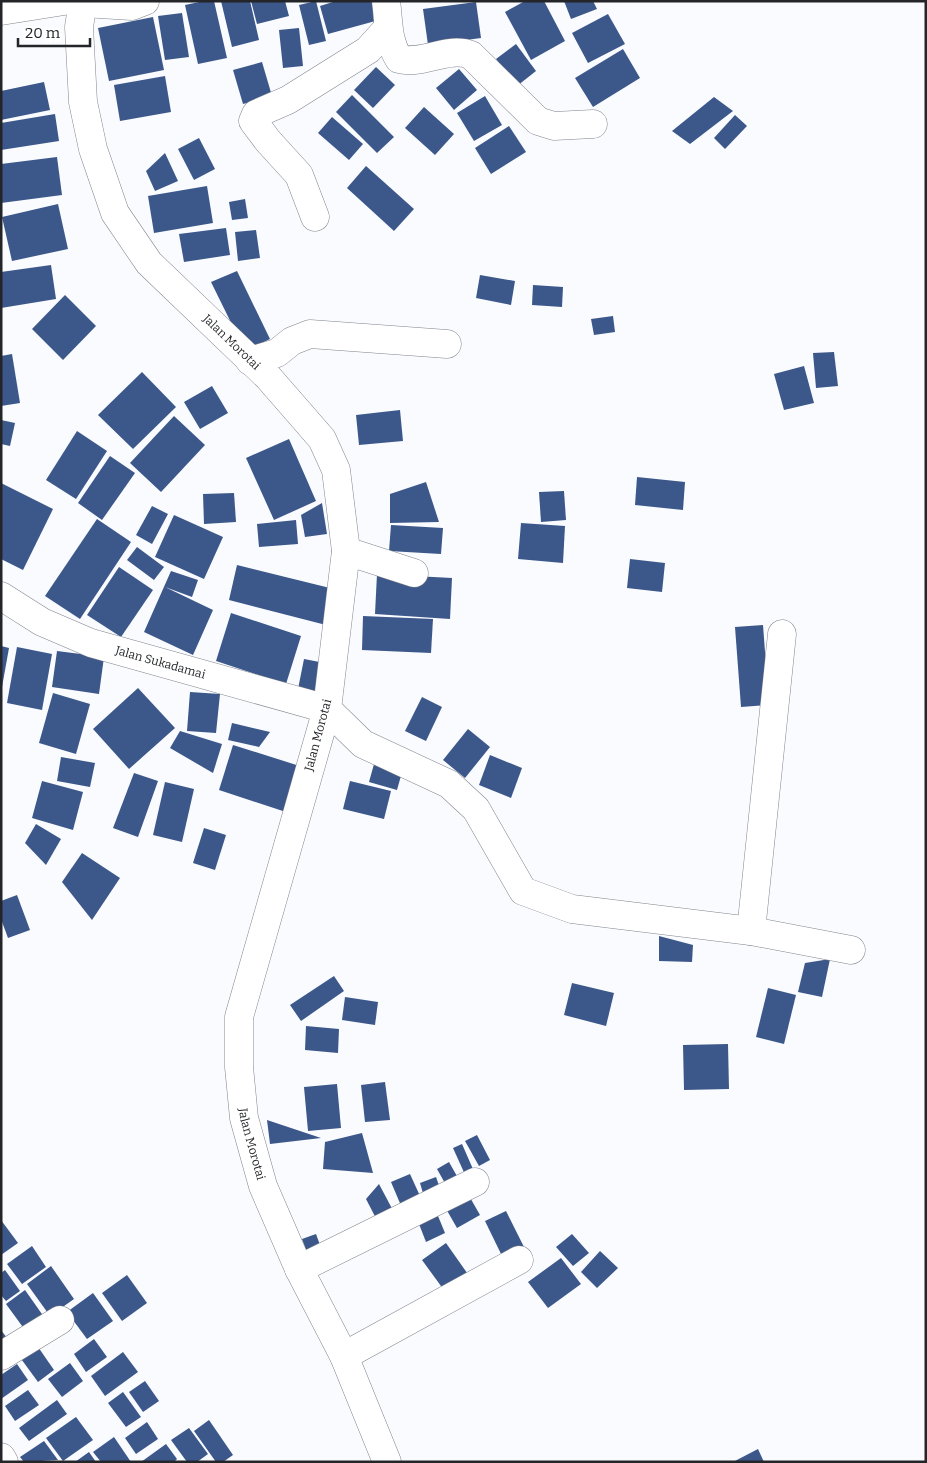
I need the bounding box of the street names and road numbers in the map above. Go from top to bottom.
street label: Jalan Morotai [199,311,263,373]
street label: Jalan Sukadamai [113,643,207,682]
street label: Jalan Morotai [301,697,334,773]
street label: Jalan Morotai [236,1106,268,1182]

